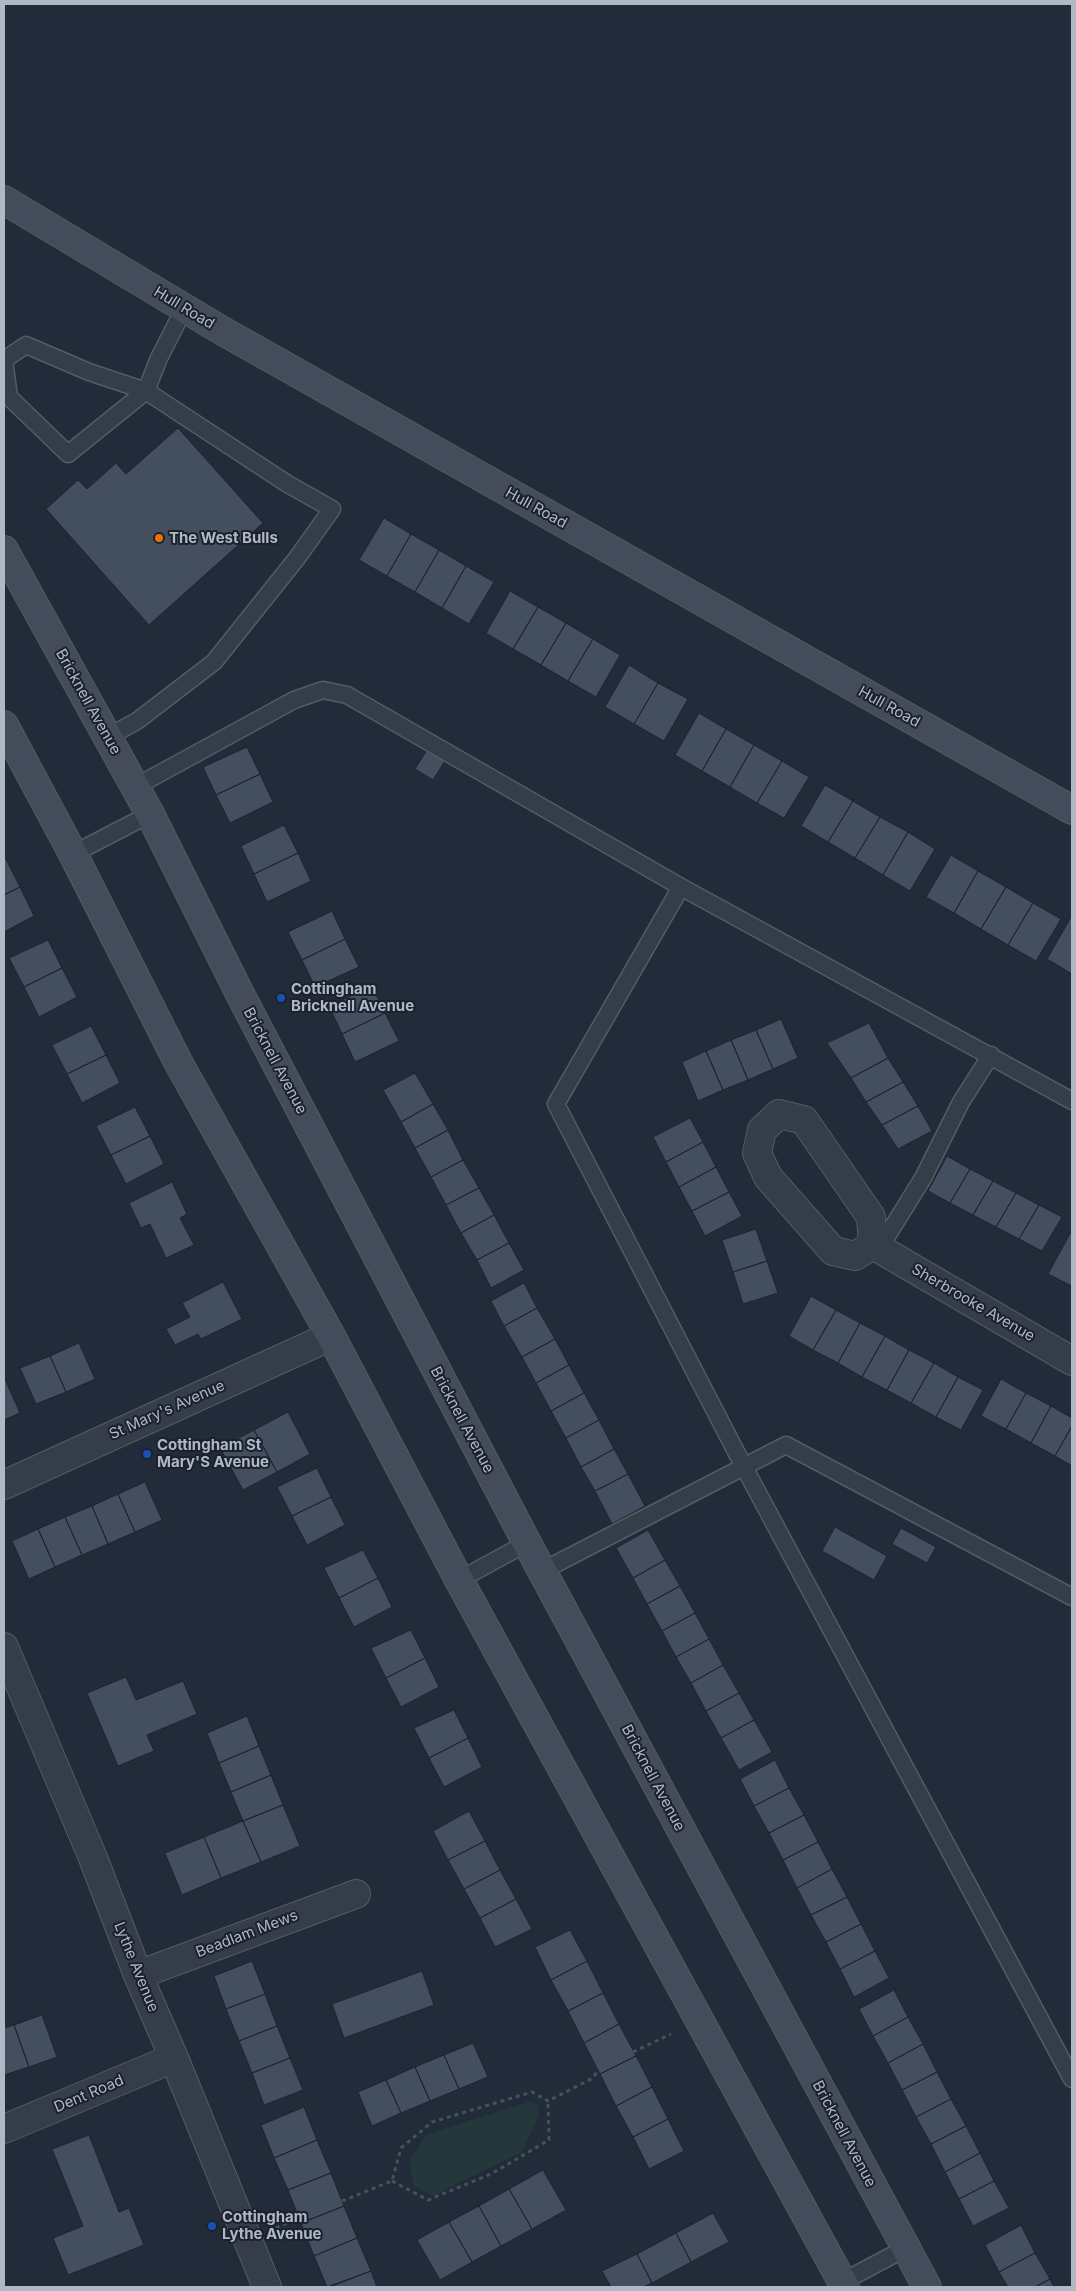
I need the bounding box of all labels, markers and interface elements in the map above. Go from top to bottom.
street label: Hull Road [150,283,218,333]
street label: Hull Road [502,484,570,532]
place label: The West Bulls [169,529,278,547]
marker: The West Bulls [153,532,165,544]
street label: Bricknell Avenue [52,646,124,758]
street label: Hull Road [855,683,923,731]
place label: Cottingham Bricknell Avenue [291,980,414,1015]
marker: Cottingham Bricknell Avenue [275,992,287,1004]
street label: Bricknell Avenue [239,1005,311,1117]
street label: Sherbrooke Avenue [908,1260,1038,1346]
street label: Bricknell Avenue [426,1364,498,1476]
street label: St Mary's Avenue [107,1376,227,1444]
place label: Cottingham St Mary'S Avenue [157,1436,269,1471]
marker: Cottingham St Mary'S Avenue [141,1448,153,1460]
street label: Bricknell Avenue [617,1722,689,1834]
street label: Beadlam Mews [193,1906,301,1962]
street label: Lythe Avenue [110,1919,162,2015]
street label: Dent Road [52,2071,126,2117]
street label: Bricknell Avenue [808,2078,880,2190]
place label: Cottingham Lythe Avenue [222,2208,322,2243]
marker: Cottingham Lythe Avenue [206,2220,218,2232]

